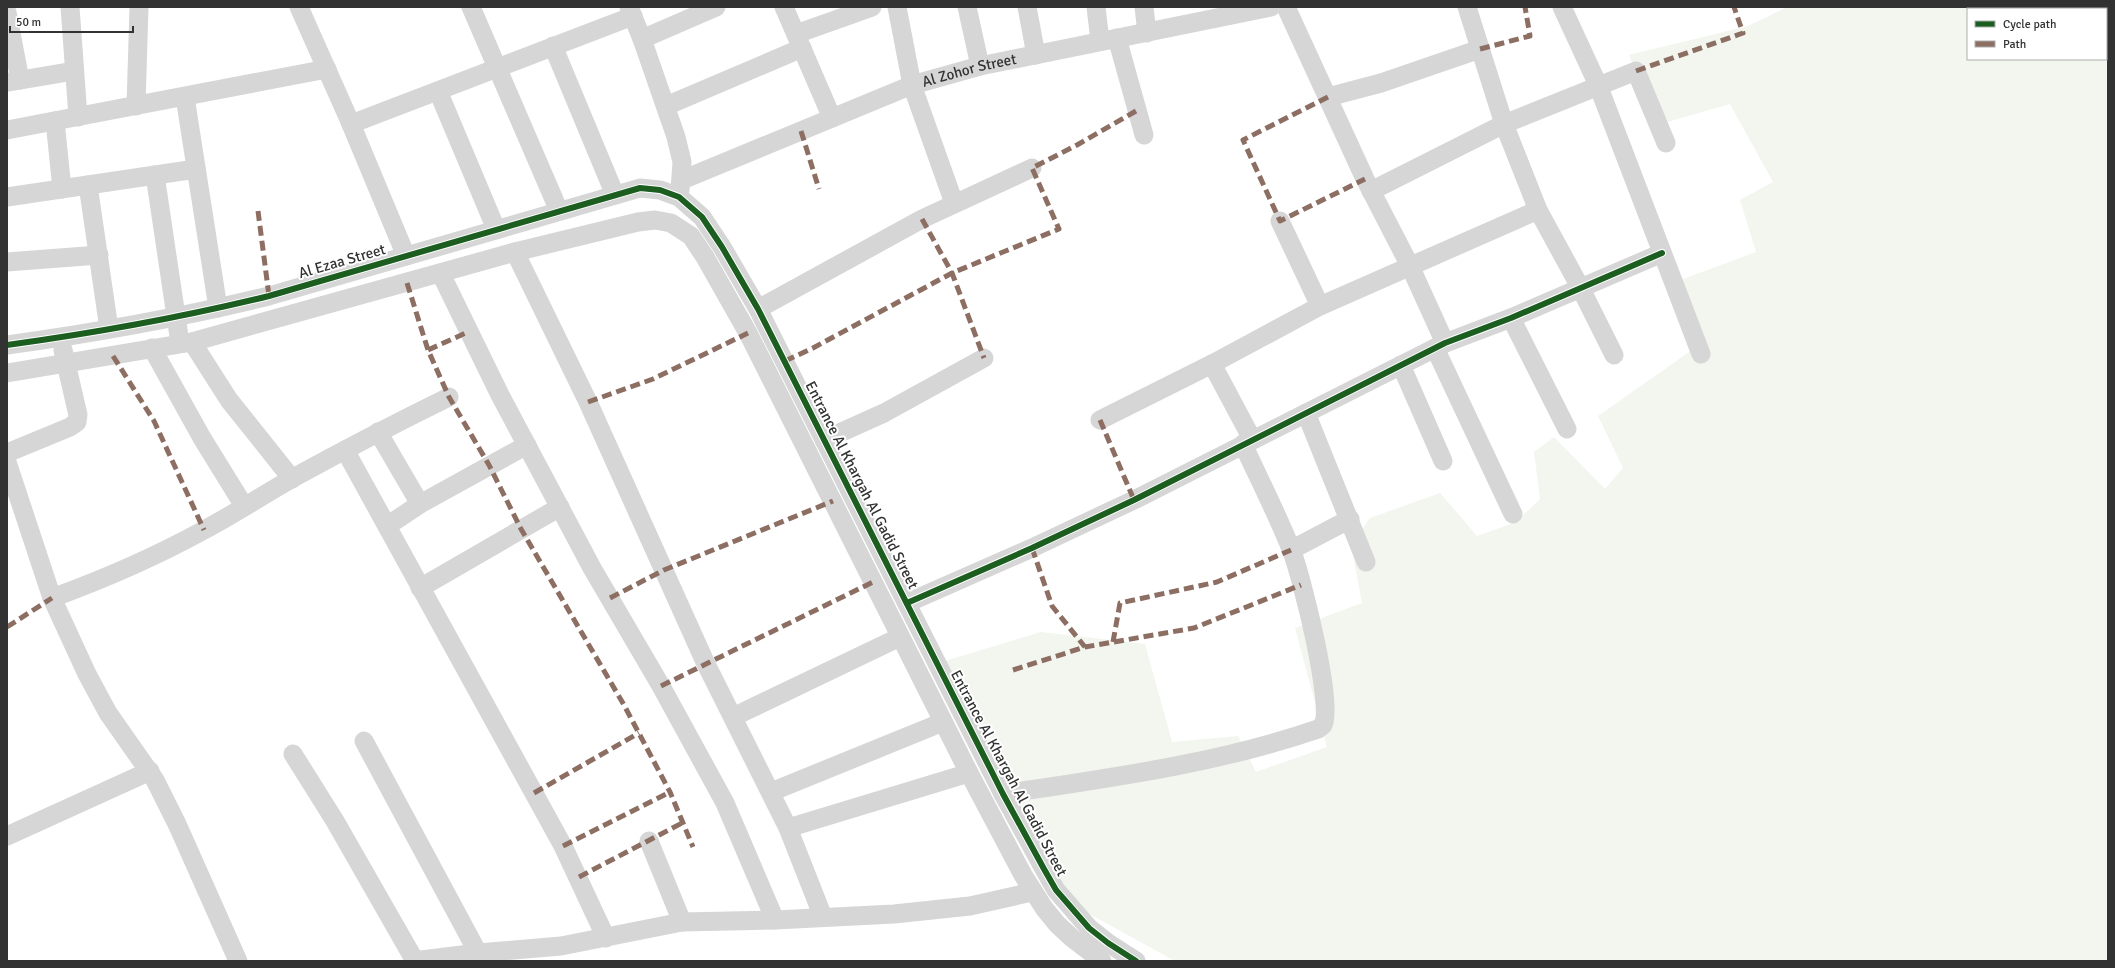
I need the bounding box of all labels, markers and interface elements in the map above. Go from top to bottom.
scale bar [10,8,133,34]
legend [1967,8,2107,60]
text: 50 m [16,15,41,30]
text: Cycle path [2003,17,2056,32]
text: Path [2003,37,2026,52]
street label: Al Zohor Street [920,50,1018,91]
street label: Al Ezaa Street [296,240,388,282]
street label: Entrance Al Khargah Al Gadid Street [802,378,922,592]
street label: Entrance Al Khargah Al Gadid Street [947,667,1071,879]

